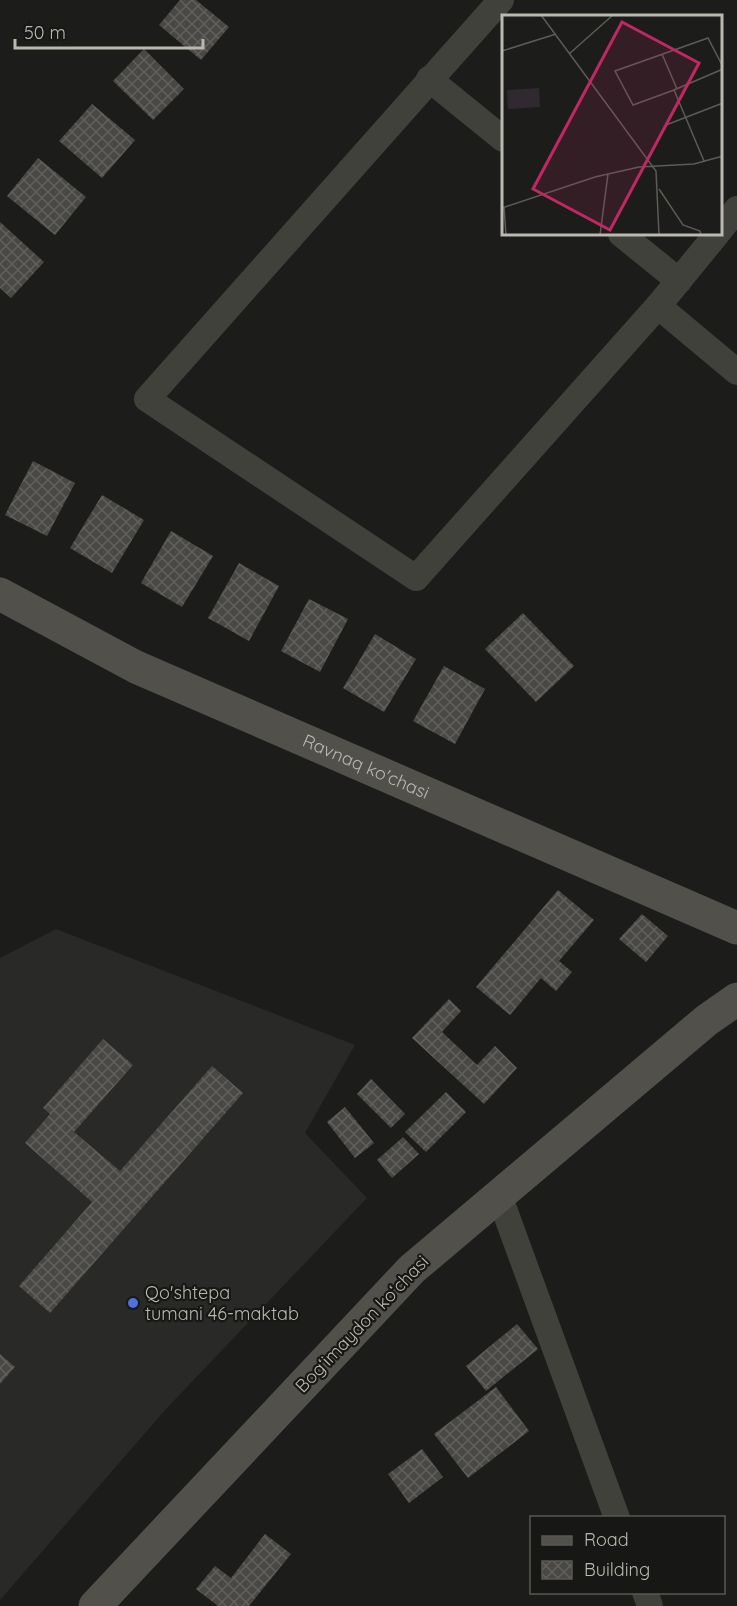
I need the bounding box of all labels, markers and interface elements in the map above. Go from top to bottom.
scale bar [15,12,202,50]
inset map [502,15,722,236]
text: 50 m [24,21,66,44]
street label: Ravnaq ko'chasi [299,729,433,804]
street label: Bogʻimaydon koʻchasi [290,1250,433,1397]
place label: Qo'shtepa tumani 46-maktab [145,1281,299,1325]
marker: Qo'shtepa tumani 46-maktab [126,1296,140,1310]
legend [530,1516,725,1594]
text: Road [584,1528,629,1551]
text: Building [584,1558,650,1581]

